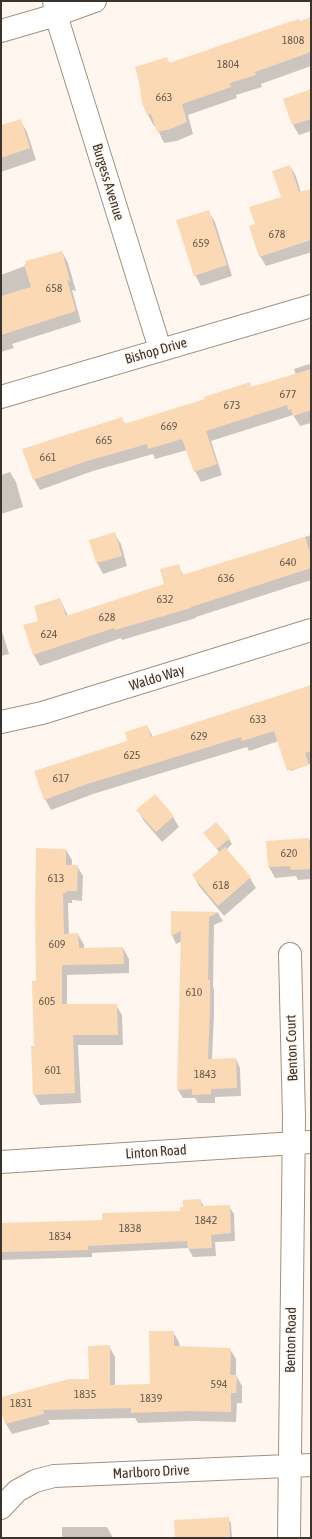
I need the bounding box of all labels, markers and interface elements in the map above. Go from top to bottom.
house number: 1808 [282,33,304,47]
house number: 1804 [217,57,239,71]
house number: 663 [156,90,172,104]
street label: Burgess Avenue [88,141,128,223]
house number: 678 [269,227,285,241]
house number: 659 [193,236,209,250]
house number: 658 [46,281,62,295]
street label: Bishop Drive [123,334,189,368]
house number: 677 [280,387,296,401]
house number: 673 [224,398,240,412]
house number: 669 [161,419,177,433]
house number: 665 [96,433,112,447]
house number: 661 [40,450,56,464]
house number: 640 [280,555,296,569]
house number: 636 [218,571,234,585]
house number: 632 [157,592,173,606]
house number: 628 [99,610,115,624]
house number: 624 [41,627,57,641]
street label: Waldo Way [127,662,187,694]
house number: 633 [250,712,266,726]
house number: 629 [191,729,207,743]
house number: 625 [124,748,140,762]
house number: 617 [53,771,69,785]
house number: 620 [281,846,297,860]
house number: 613 [48,871,64,885]
house number: 618 [213,878,229,892]
house number: 609 [49,937,65,951]
house number: 610 [186,985,202,999]
house number: 605 [39,994,55,1008]
street label: Benton Court [282,1014,302,1082]
house number: 601 [45,1063,61,1077]
house number: 1843 [194,1067,216,1081]
street label: Linton Road [125,1141,187,1163]
house number: 1842 [195,1213,217,1227]
house number: 1838 [119,1221,141,1235]
house number: 1834 [49,1229,71,1243]
street label: Benton Road [282,1307,300,1373]
house number: 594 [211,1377,227,1391]
house number: 1835 [74,1387,96,1401]
house number: 1839 [140,1391,162,1405]
house number: 1831 [10,1396,32,1410]
street label: Marlboro Drive [112,1462,190,1482]

